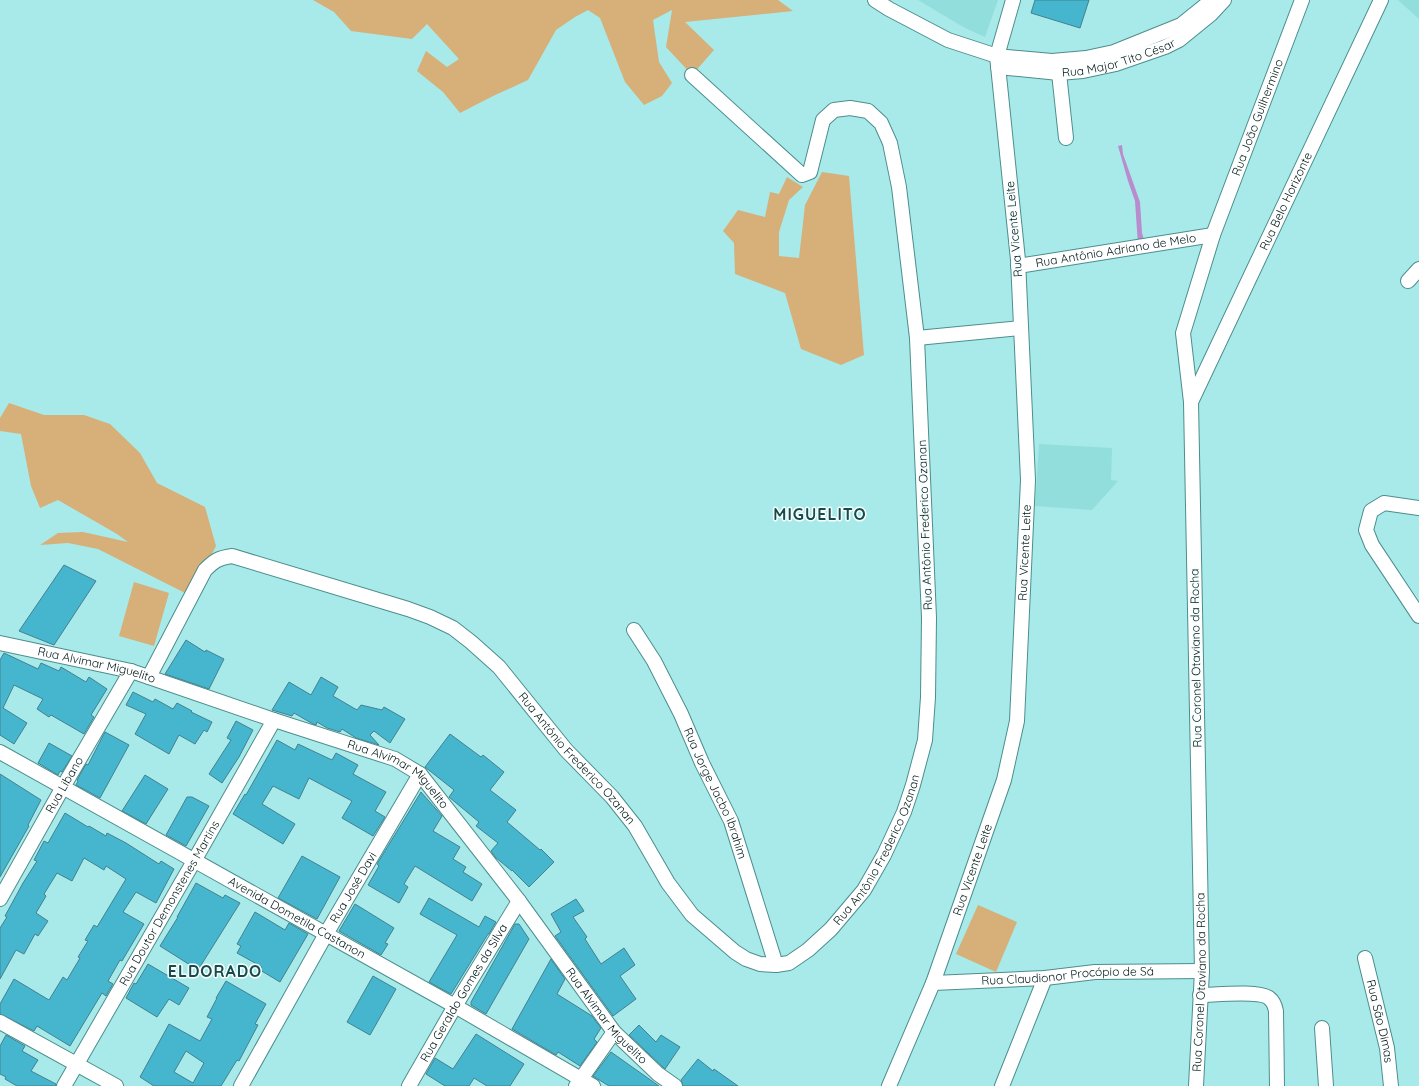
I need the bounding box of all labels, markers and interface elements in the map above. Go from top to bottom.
street label: Rua Major Tito César [1061,35,1178,80]
street label: Rua João Guilhermino [1228,57,1286,178]
street label: Rua Belo Horizonte [1256,149,1315,253]
street label: Rua Vicente Leite [1002,180,1025,278]
street label: Rua Antônio Adriano de Melo [1034,230,1197,270]
street label: Rua Antônio Frederico Ozanan [914,440,935,610]
district label: MIGUELITO [773,504,867,524]
street label: Rua Vicente Leite [1014,504,1034,601]
street label: Rua Coronel Otaviano da Rocha [1186,568,1205,748]
street label: Rua Alvimar Miguelito [36,643,158,686]
street label: Rua Antônio Frederico Ozanan [515,689,639,827]
street label: Rua Jorge Jacbo Ibrahim [681,725,750,861]
street label: Rua Alvimar Miguelito [346,736,452,811]
street label: Rua Libano [42,754,86,816]
street label: Rua Antônio Frederico Ozanan [830,773,923,928]
street label: Rua Doutor Demonstenes Martins [116,817,223,988]
street label: Rua Vicente Leite [949,821,995,918]
street label: Rua José Davi [326,849,380,926]
street label: Avenida Dometila Castanon [226,873,368,962]
street label: Rua Coronel Otaviano da Rocha [1189,892,1209,1072]
street label: Rua Geraldo Gomes da Silva [416,921,510,1064]
district label: ELDORADO [168,961,262,981]
street label: Rua Claudionor Procópio de Sá [981,963,1154,988]
street label: Rua Alvimar Miguelito [563,964,651,1067]
street label: Rua São Dimas [1364,978,1397,1064]

